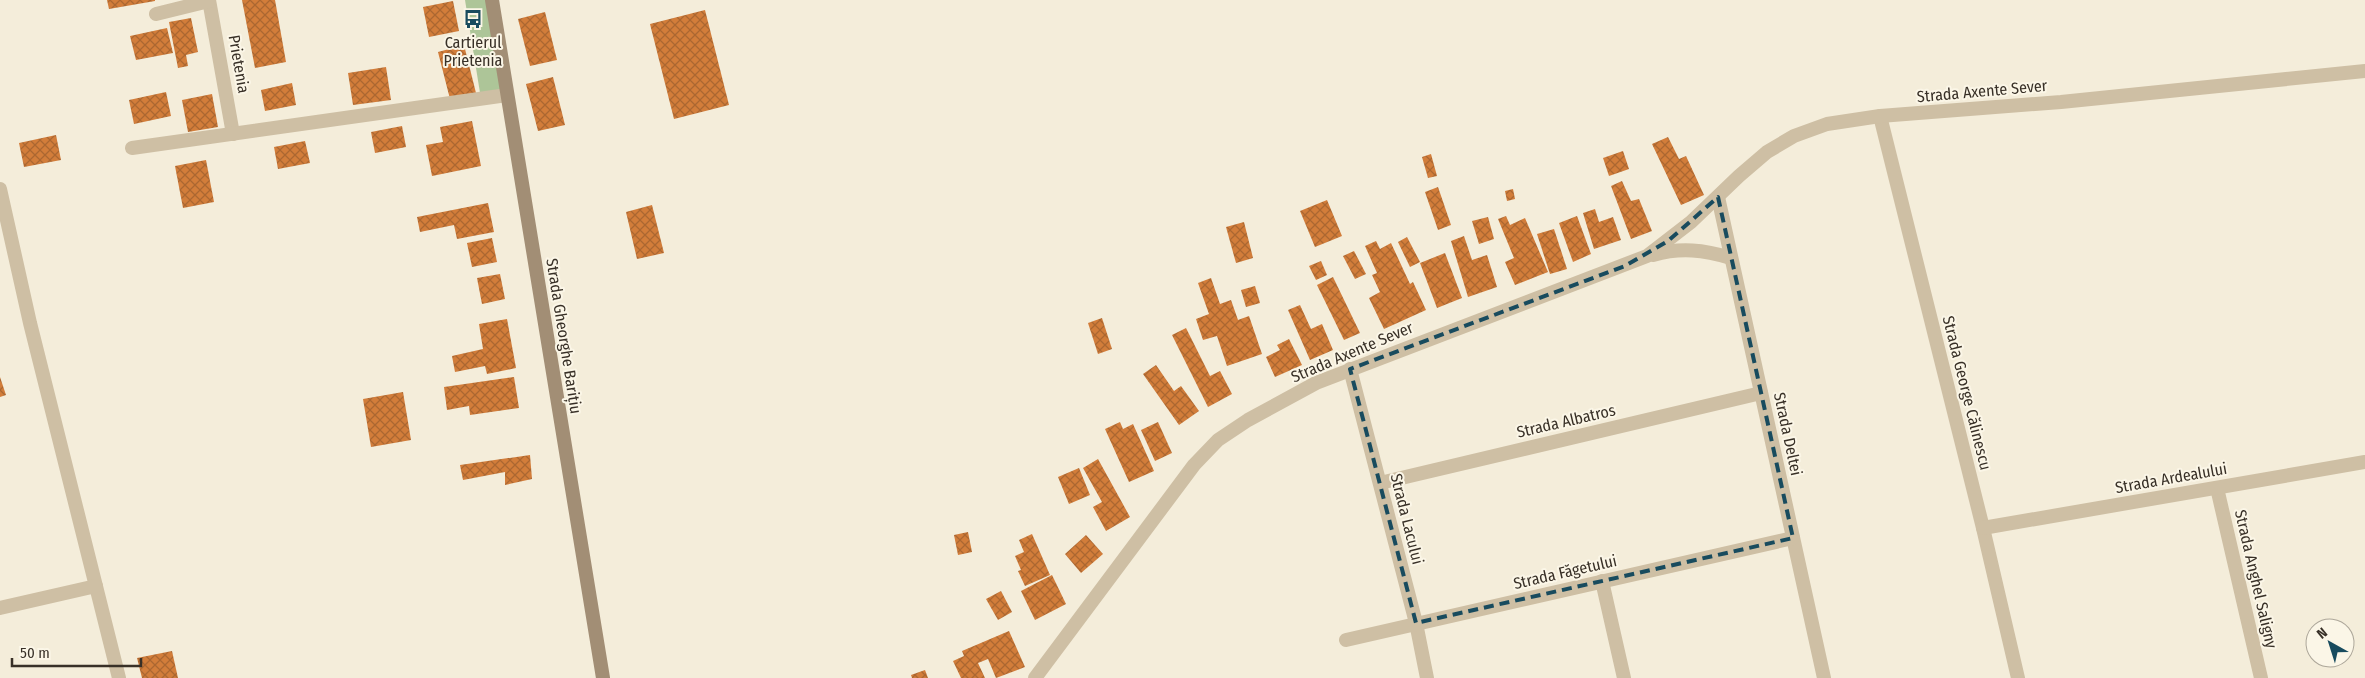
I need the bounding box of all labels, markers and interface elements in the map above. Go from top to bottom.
bus stop icon: Cartierul Prietenia [462,8,484,30]
street label: Prietenia [225,33,253,95]
place label: Cartierul Prietenia [444,33,503,70]
street label: Strada Axente Sever [1916,76,2048,106]
street label: Strada Gheorghe Barițiu [541,257,586,415]
street label: Strada George Călinescu [1939,314,1995,472]
street label: Strada Axente Sever [1288,318,1416,386]
street label: Strada Deltei [1770,391,1806,477]
street label: Strada Albatros [1515,400,1617,442]
street label: Strada Ardealului [2114,459,2228,497]
street label: Strada Lacului [1387,472,1427,566]
street label: Strada Anghel Saligny [2231,508,2281,651]
street label: Strada Făgetului [1512,551,1618,593]
north arrow [2305,618,2355,668]
text: N [2314,624,2331,643]
scale bar [12,636,141,668]
text: 50 m [20,644,50,662]

